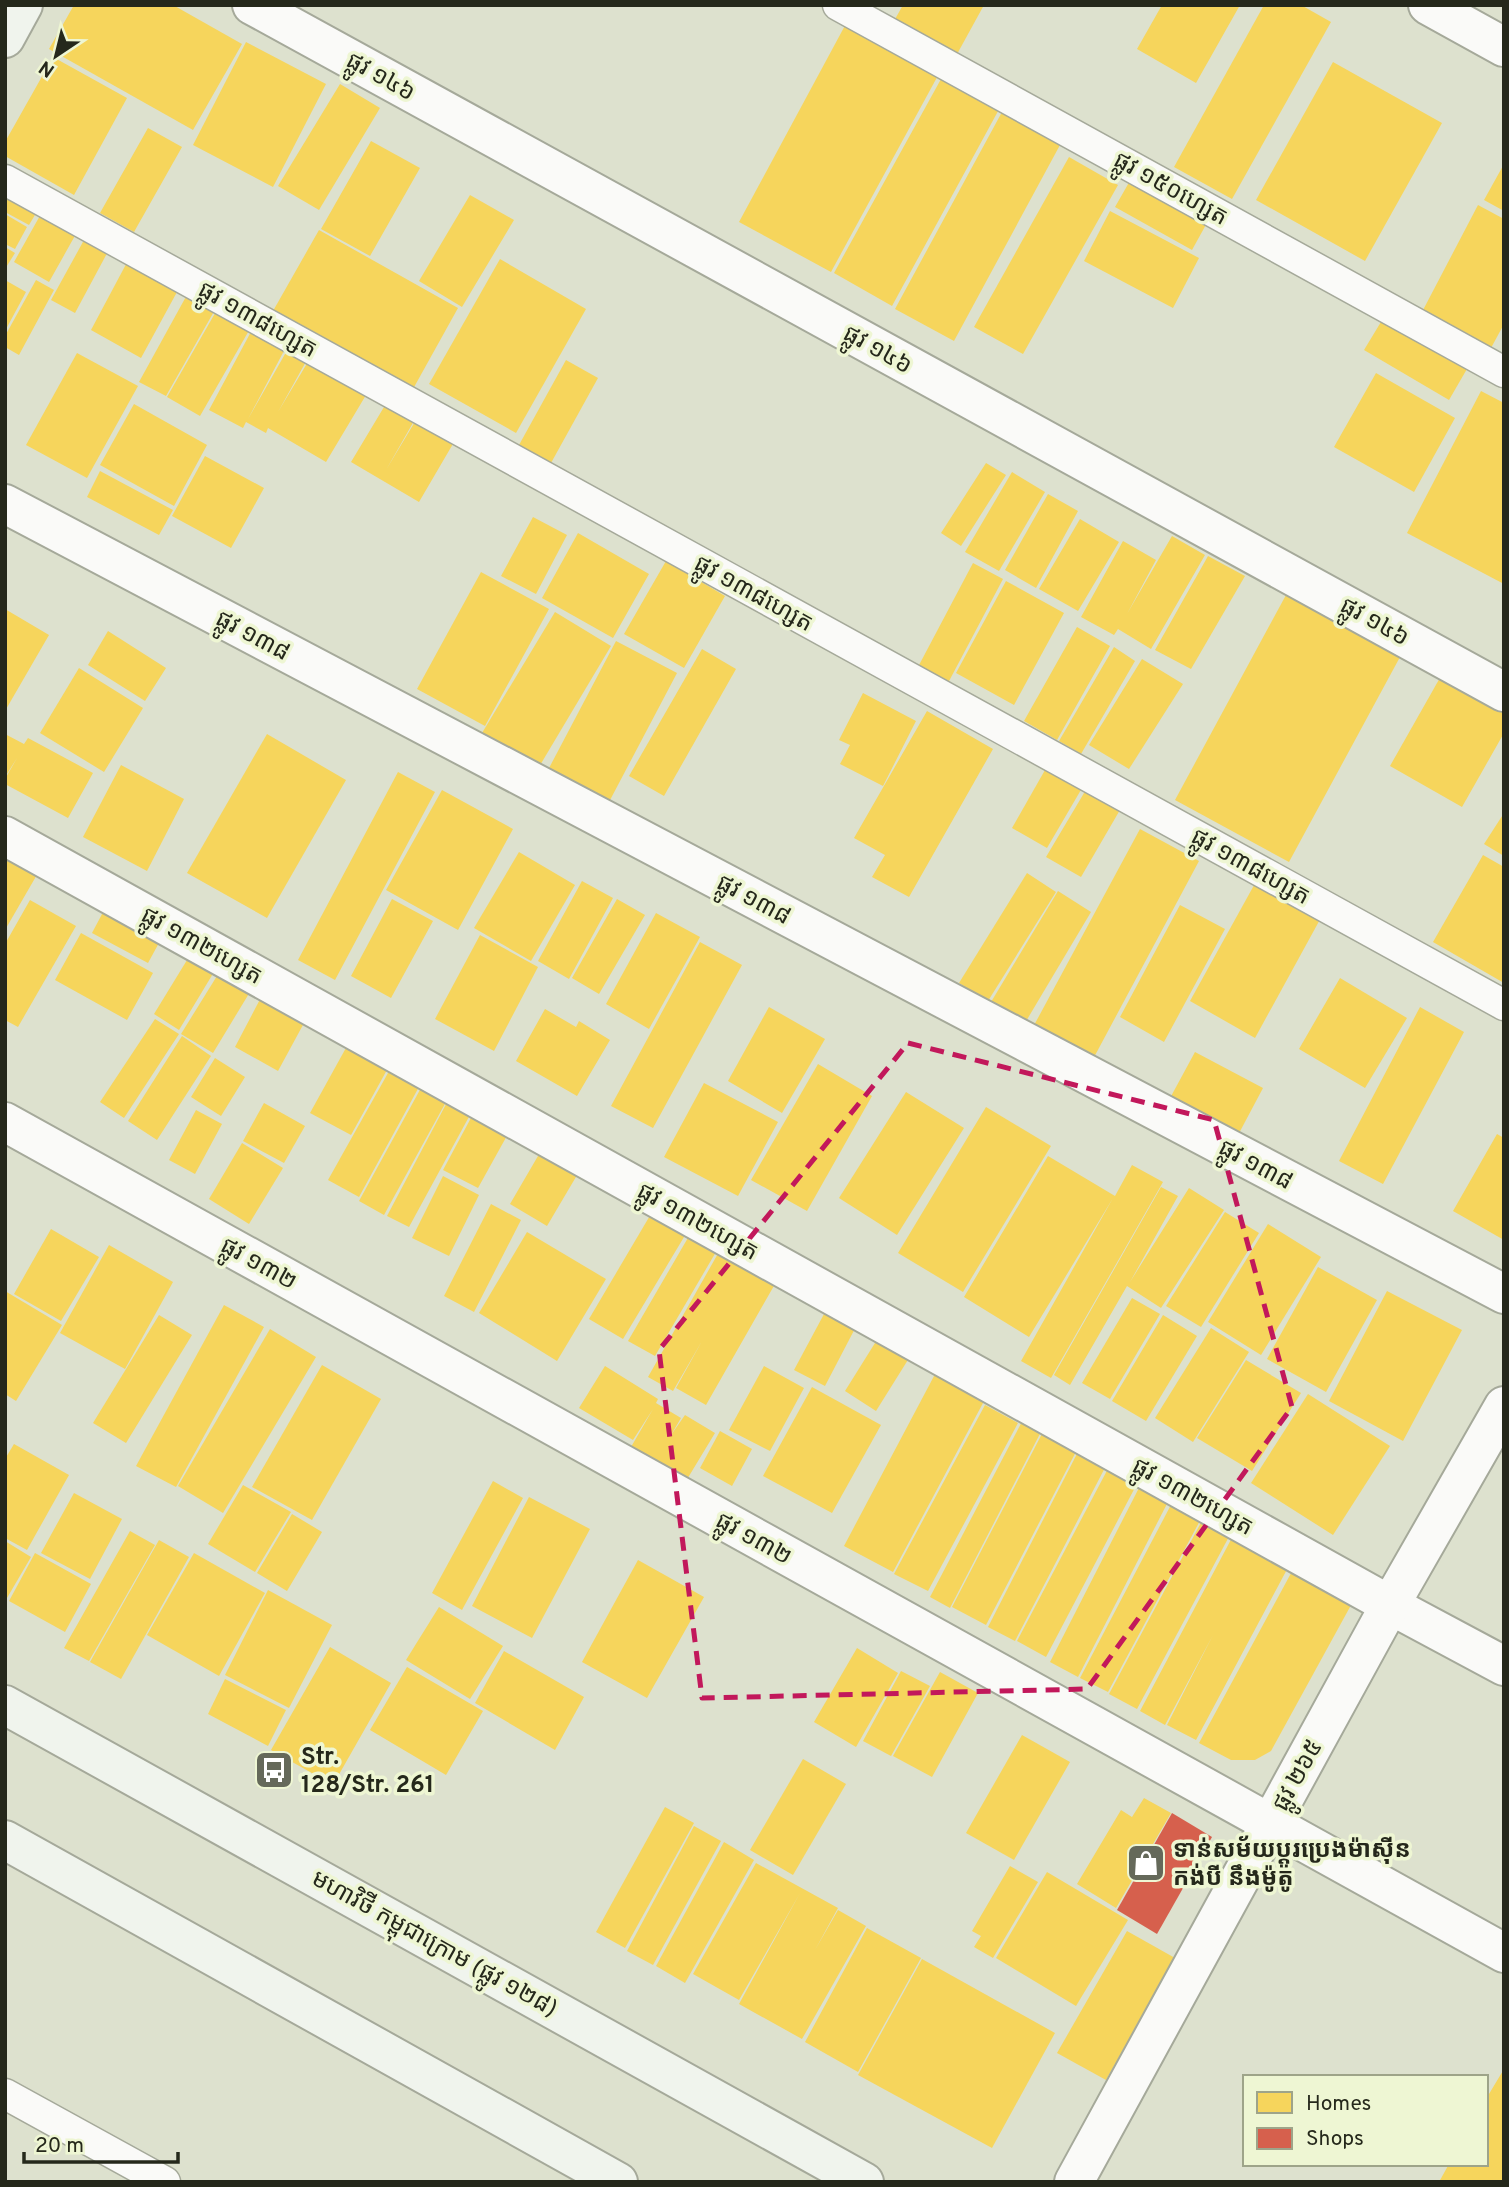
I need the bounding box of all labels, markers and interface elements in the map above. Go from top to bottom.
north arrow [21,21,91,91]
street label: ផ្លូវ ១៤៦ [338,47,420,113]
text: N [35,55,60,82]
street label: ផ្លូវ ១៥០ហ្សេត [1105,146,1232,238]
street label: ផ្លូវ ១៣៨ហ្សេត [190,276,322,370]
street label: ផ្លូវ ១៤៦ [835,320,917,386]
street label: ផ្លូវ ១៣៨ហ្សេត [686,550,818,644]
street label: ផ្លូវ ១៤៦ [1332,592,1414,658]
street label: ផ្លូវ ១៣៨ [207,605,294,673]
street label: ផ្លូវ ១៣៨ហ្សេត [1183,823,1315,917]
street label: ផ្លូវ ១៣៨ [708,869,795,937]
street label: ផ្លូវ ១៣២ហ្សេត [133,901,267,997]
street label: ផ្លូវ ១៣៨ [1210,1134,1297,1202]
street label: ផ្លូវ ១៣២ហ្សេត [629,1177,763,1273]
street label: ផ្លូវ ១៣២ [212,1232,301,1302]
street label: ផ្លូវ ១៣២ហ្សេត [1124,1452,1258,1548]
street label: ផ្លូវ ១៣២ [707,1507,796,1577]
street label: ផ្លូវ ២៦៥ [1267,1735,1335,1819]
place label: Str. 128/Str. 261 [301,1743,434,1801]
bus stop icon: Str. 128/Str. 261 [253,1749,295,1791]
place label: ទាន់សម័យប្តូរប្រេងម៉ាសុីន កង់បី នឹងម៉ូតូ [1173,1835,1411,1894]
shop icon: ទាន់សម័យប្តូរប្រេងម៉ាសុីន កង់បី នឹងម៉ូតូ [1125,1842,1167,1884]
street label: មហាវិថី កម្ពុជាក្រោម (ផ្លូវ ១២៨) [303,1863,563,2029]
legend [1243,2075,1488,2166]
text: Homes [1306,2091,1371,2118]
scale bar [24,2120,178,2164]
text: Shops [1306,2126,1364,2153]
text: 20 m [35,2133,84,2160]

